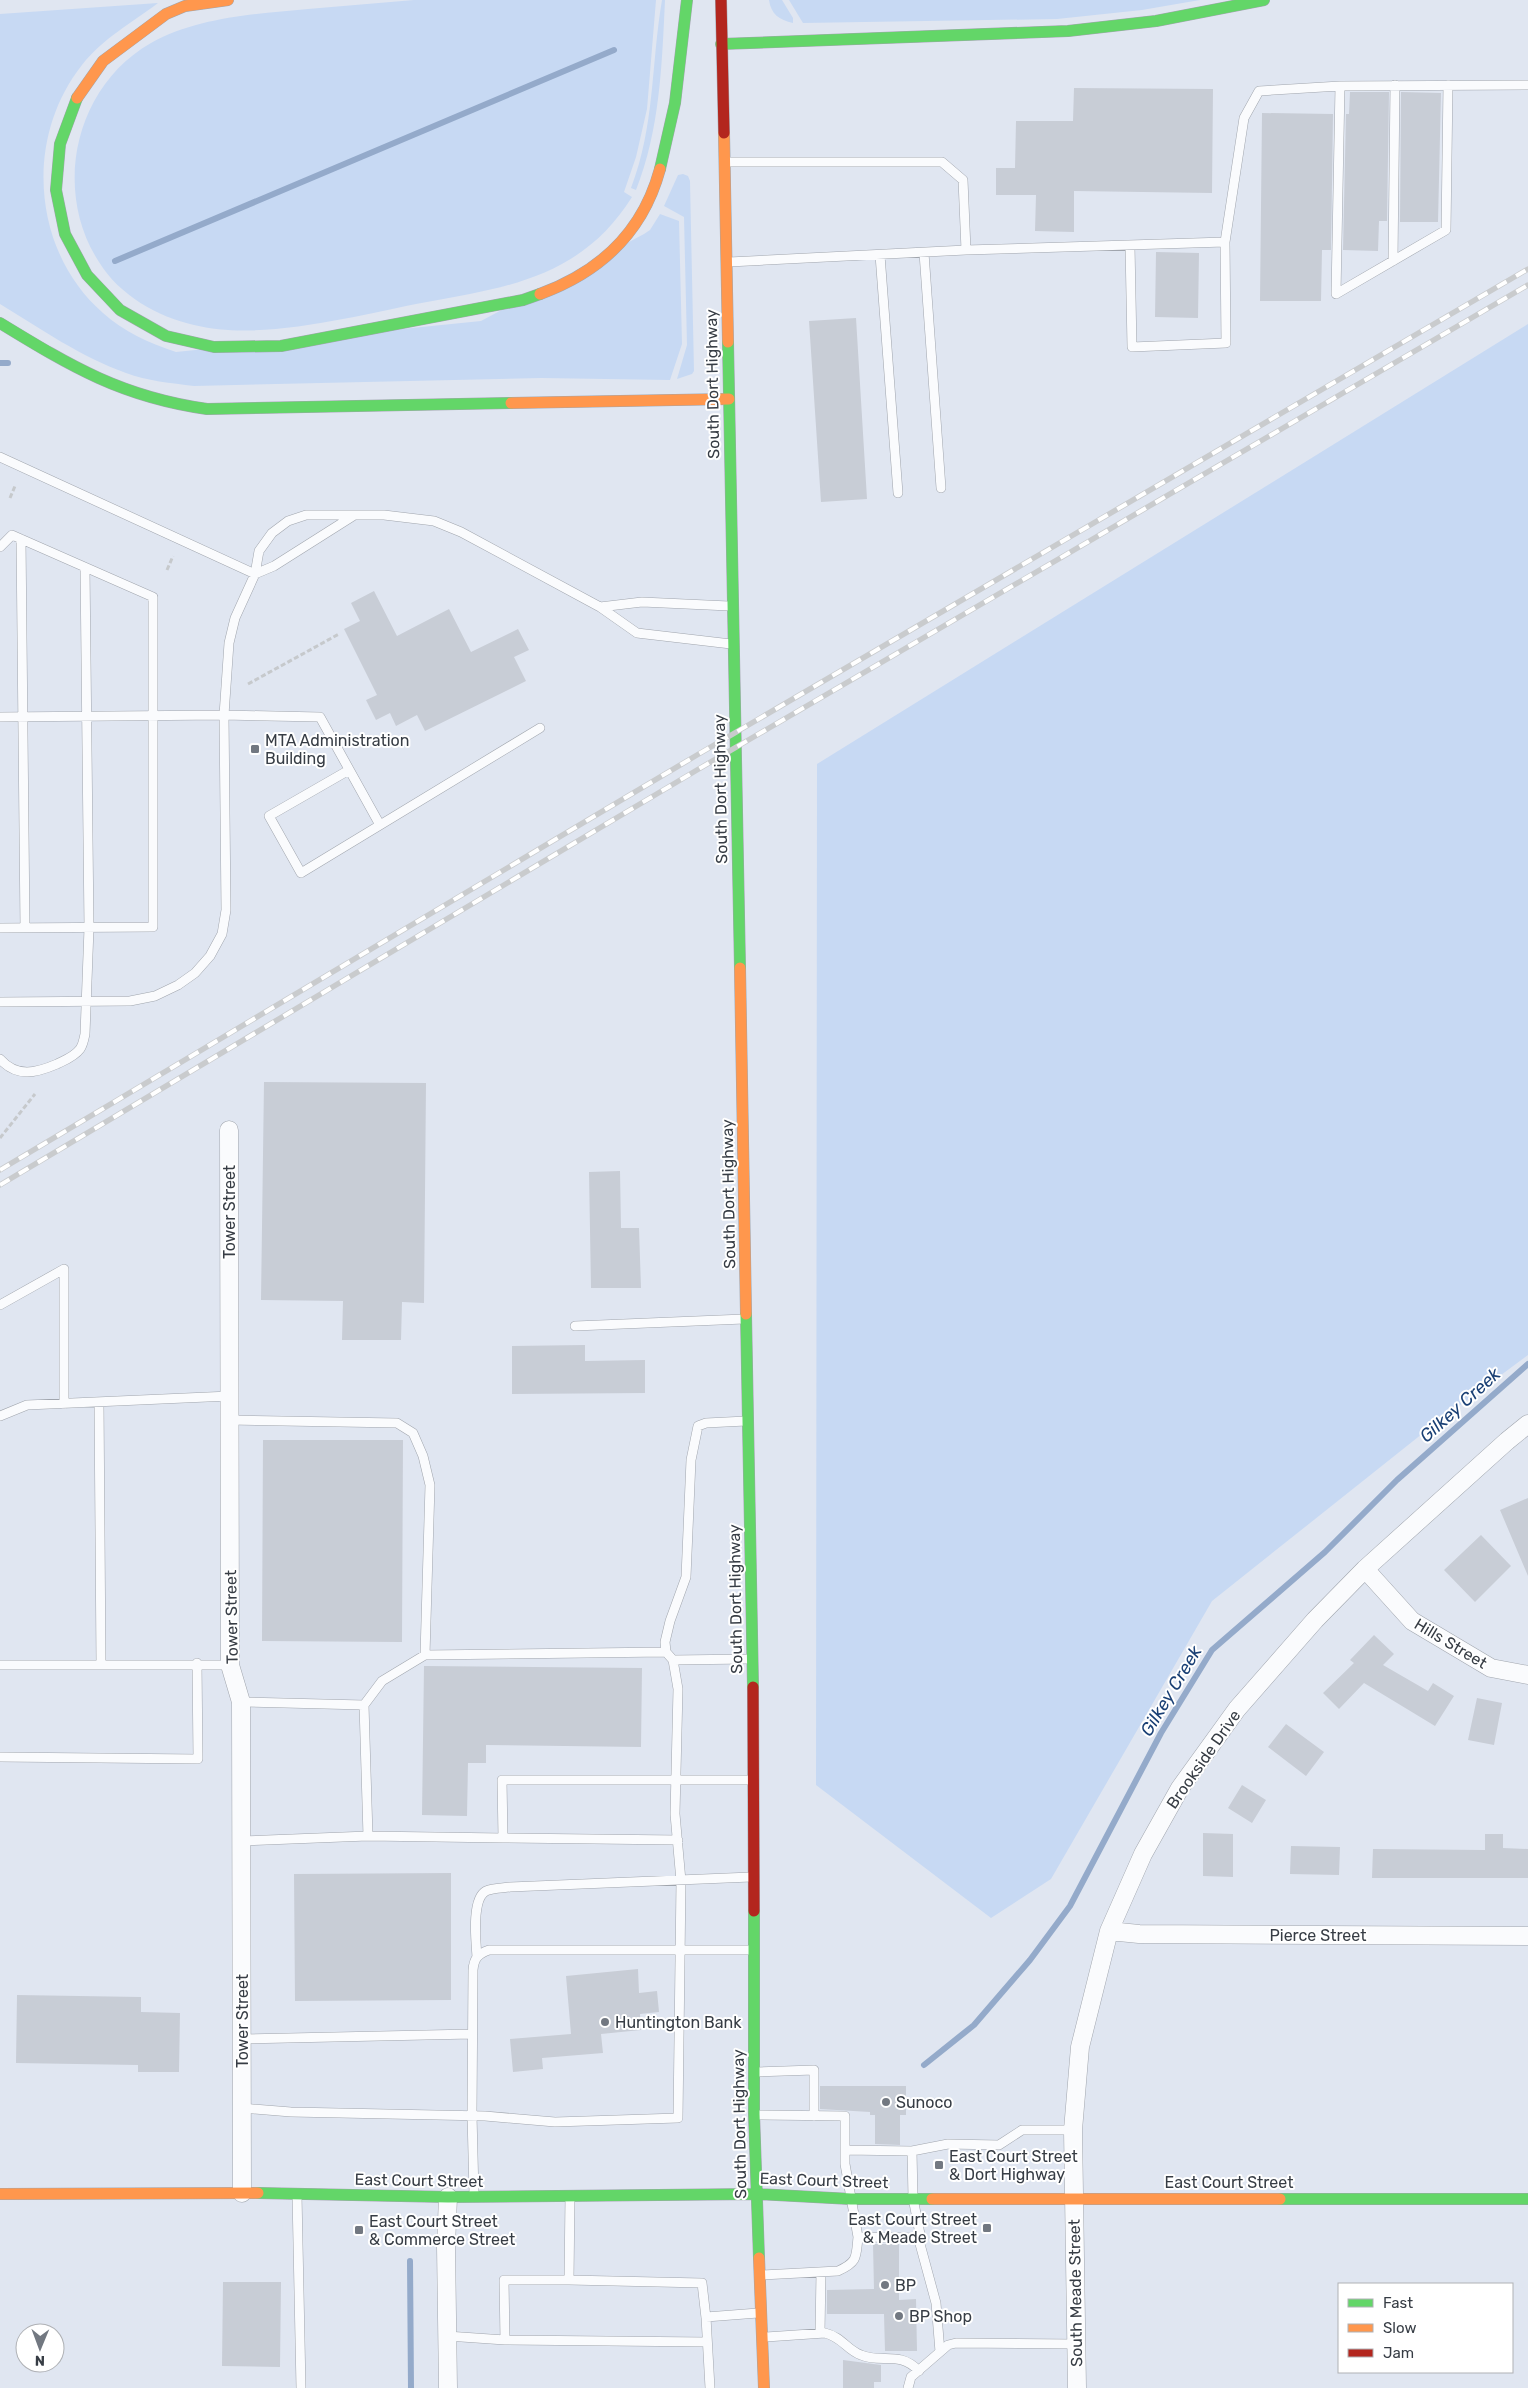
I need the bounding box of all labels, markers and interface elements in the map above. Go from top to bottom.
street label: South Dort Highway [702,309,723,459]
street label: South Dort Highway [710,714,731,864]
place label: MTA Administration Building [265,731,410,768]
marker: MTA Administration Building [249,743,261,755]
street label: South Dort Highway [718,1119,739,1269]
street label: Tower Street [220,1165,239,1259]
water label: Gilkey Creek [1415,1362,1506,1447]
street label: South Dort Highway [725,1524,746,1674]
street label: Tower Street [221,1570,242,1664]
street label: Hills Street [1411,1614,1491,1673]
water label: Gilkey Creek [1135,1641,1207,1740]
street label: Brookside Drive [1162,1706,1244,1812]
street label: Pierce Street [1270,1926,1367,1945]
street label: Tower Street [233,1974,252,2068]
place label: Huntington Bank [615,2013,742,2032]
marker: Huntington Bank [599,2016,611,2028]
street label: South Dort Highway [729,2049,750,2199]
place label: Sunoco [896,2093,952,2112]
marker: Sunoco [880,2096,892,2108]
place label: East Court Street & Dort Highway [949,2147,1078,2184]
marker: East Court Street & Dort Highway [933,2159,945,2171]
street label: East Court Street [759,2169,889,2192]
street label: East Court Street [354,2170,484,2191]
street label: East Court Street [1165,2173,1293,2192]
place label: East Court Street & Meade Street [848,2210,977,2247]
place label: East Court Street & Commerce Street [369,2212,515,2249]
street label: South Meade Street [1065,2219,1086,2367]
marker: East Court Street & Meade Street [981,2222,993,2234]
marker: East Court Street & Commerce Street [353,2224,365,2236]
place label: BP [895,2276,916,2295]
marker: BP [879,2279,891,2291]
legend [1338,2283,1513,2373]
text: Fast [1383,2294,1413,2312]
place label: BP Shop [909,2307,972,2326]
marker: BP Shop [893,2310,905,2322]
text: Slow [1383,2319,1416,2337]
north arrow [15,2323,65,2373]
text: Jam [1383,2344,1414,2362]
text: N [35,2352,45,2369]

